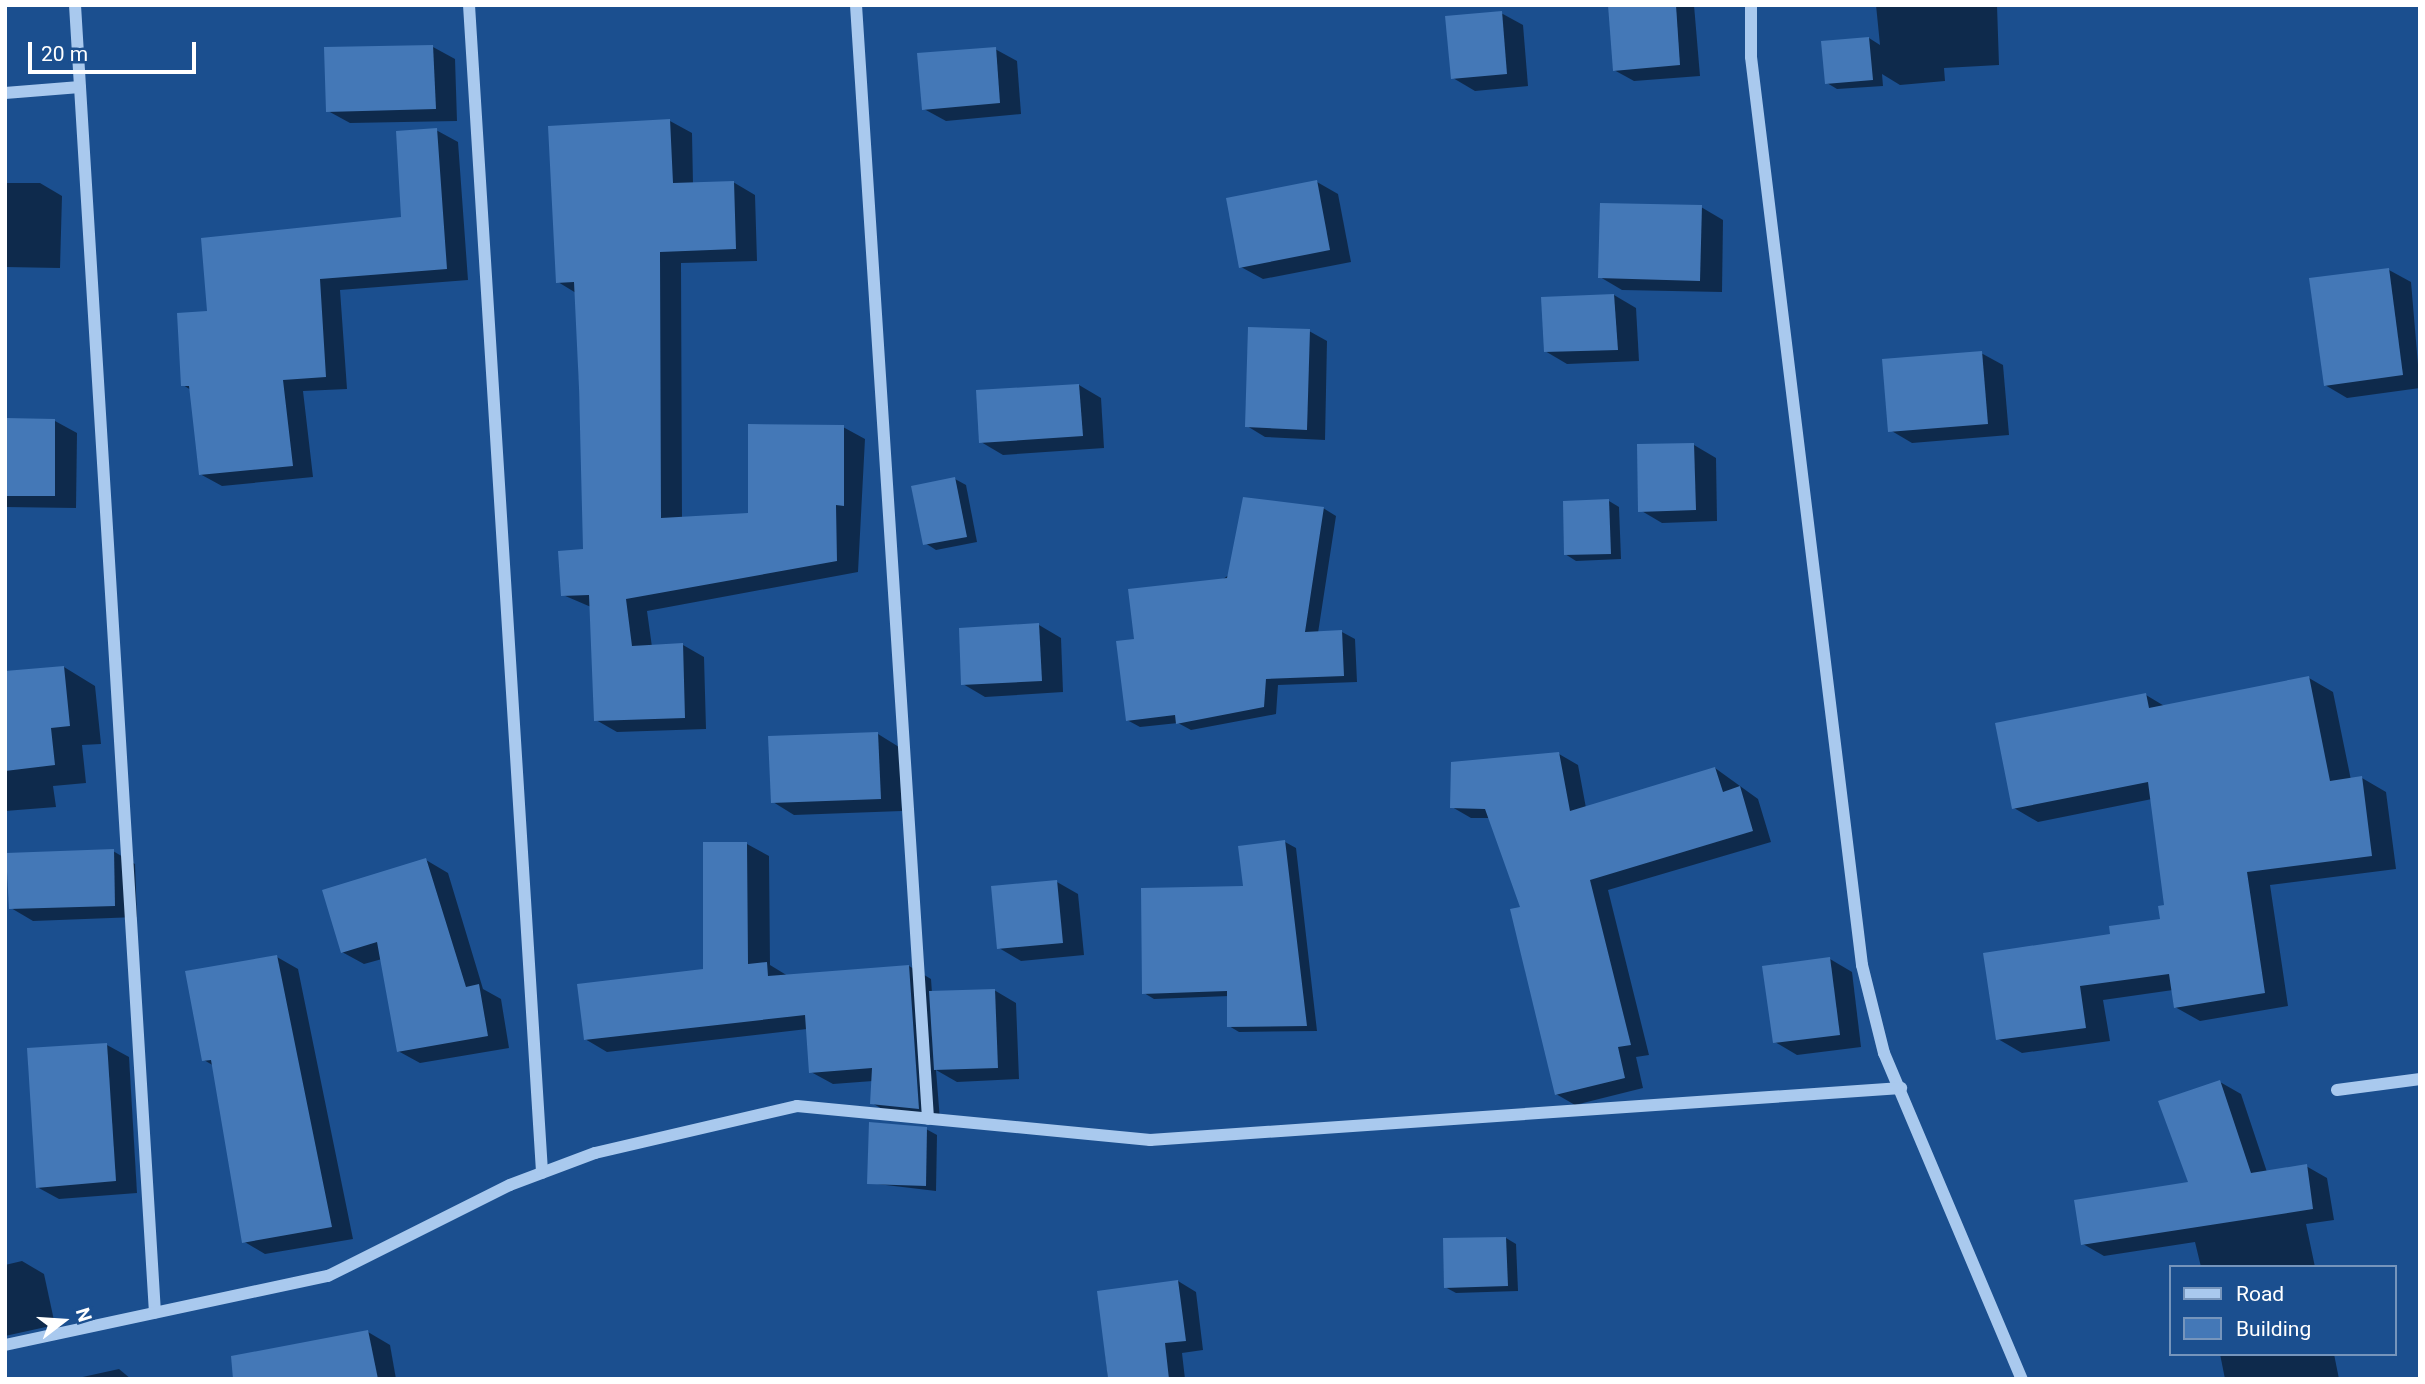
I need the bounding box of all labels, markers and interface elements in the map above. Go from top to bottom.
scale bar [32,28,200,72]
text: 20 m [41,42,88,66]
legend [2170,1265,2397,1356]
text: Road [2236,1282,2284,1306]
north arrow [28,1286,98,1356]
text: N [71,1305,97,1324]
text: Building [2236,1317,2311,1341]

